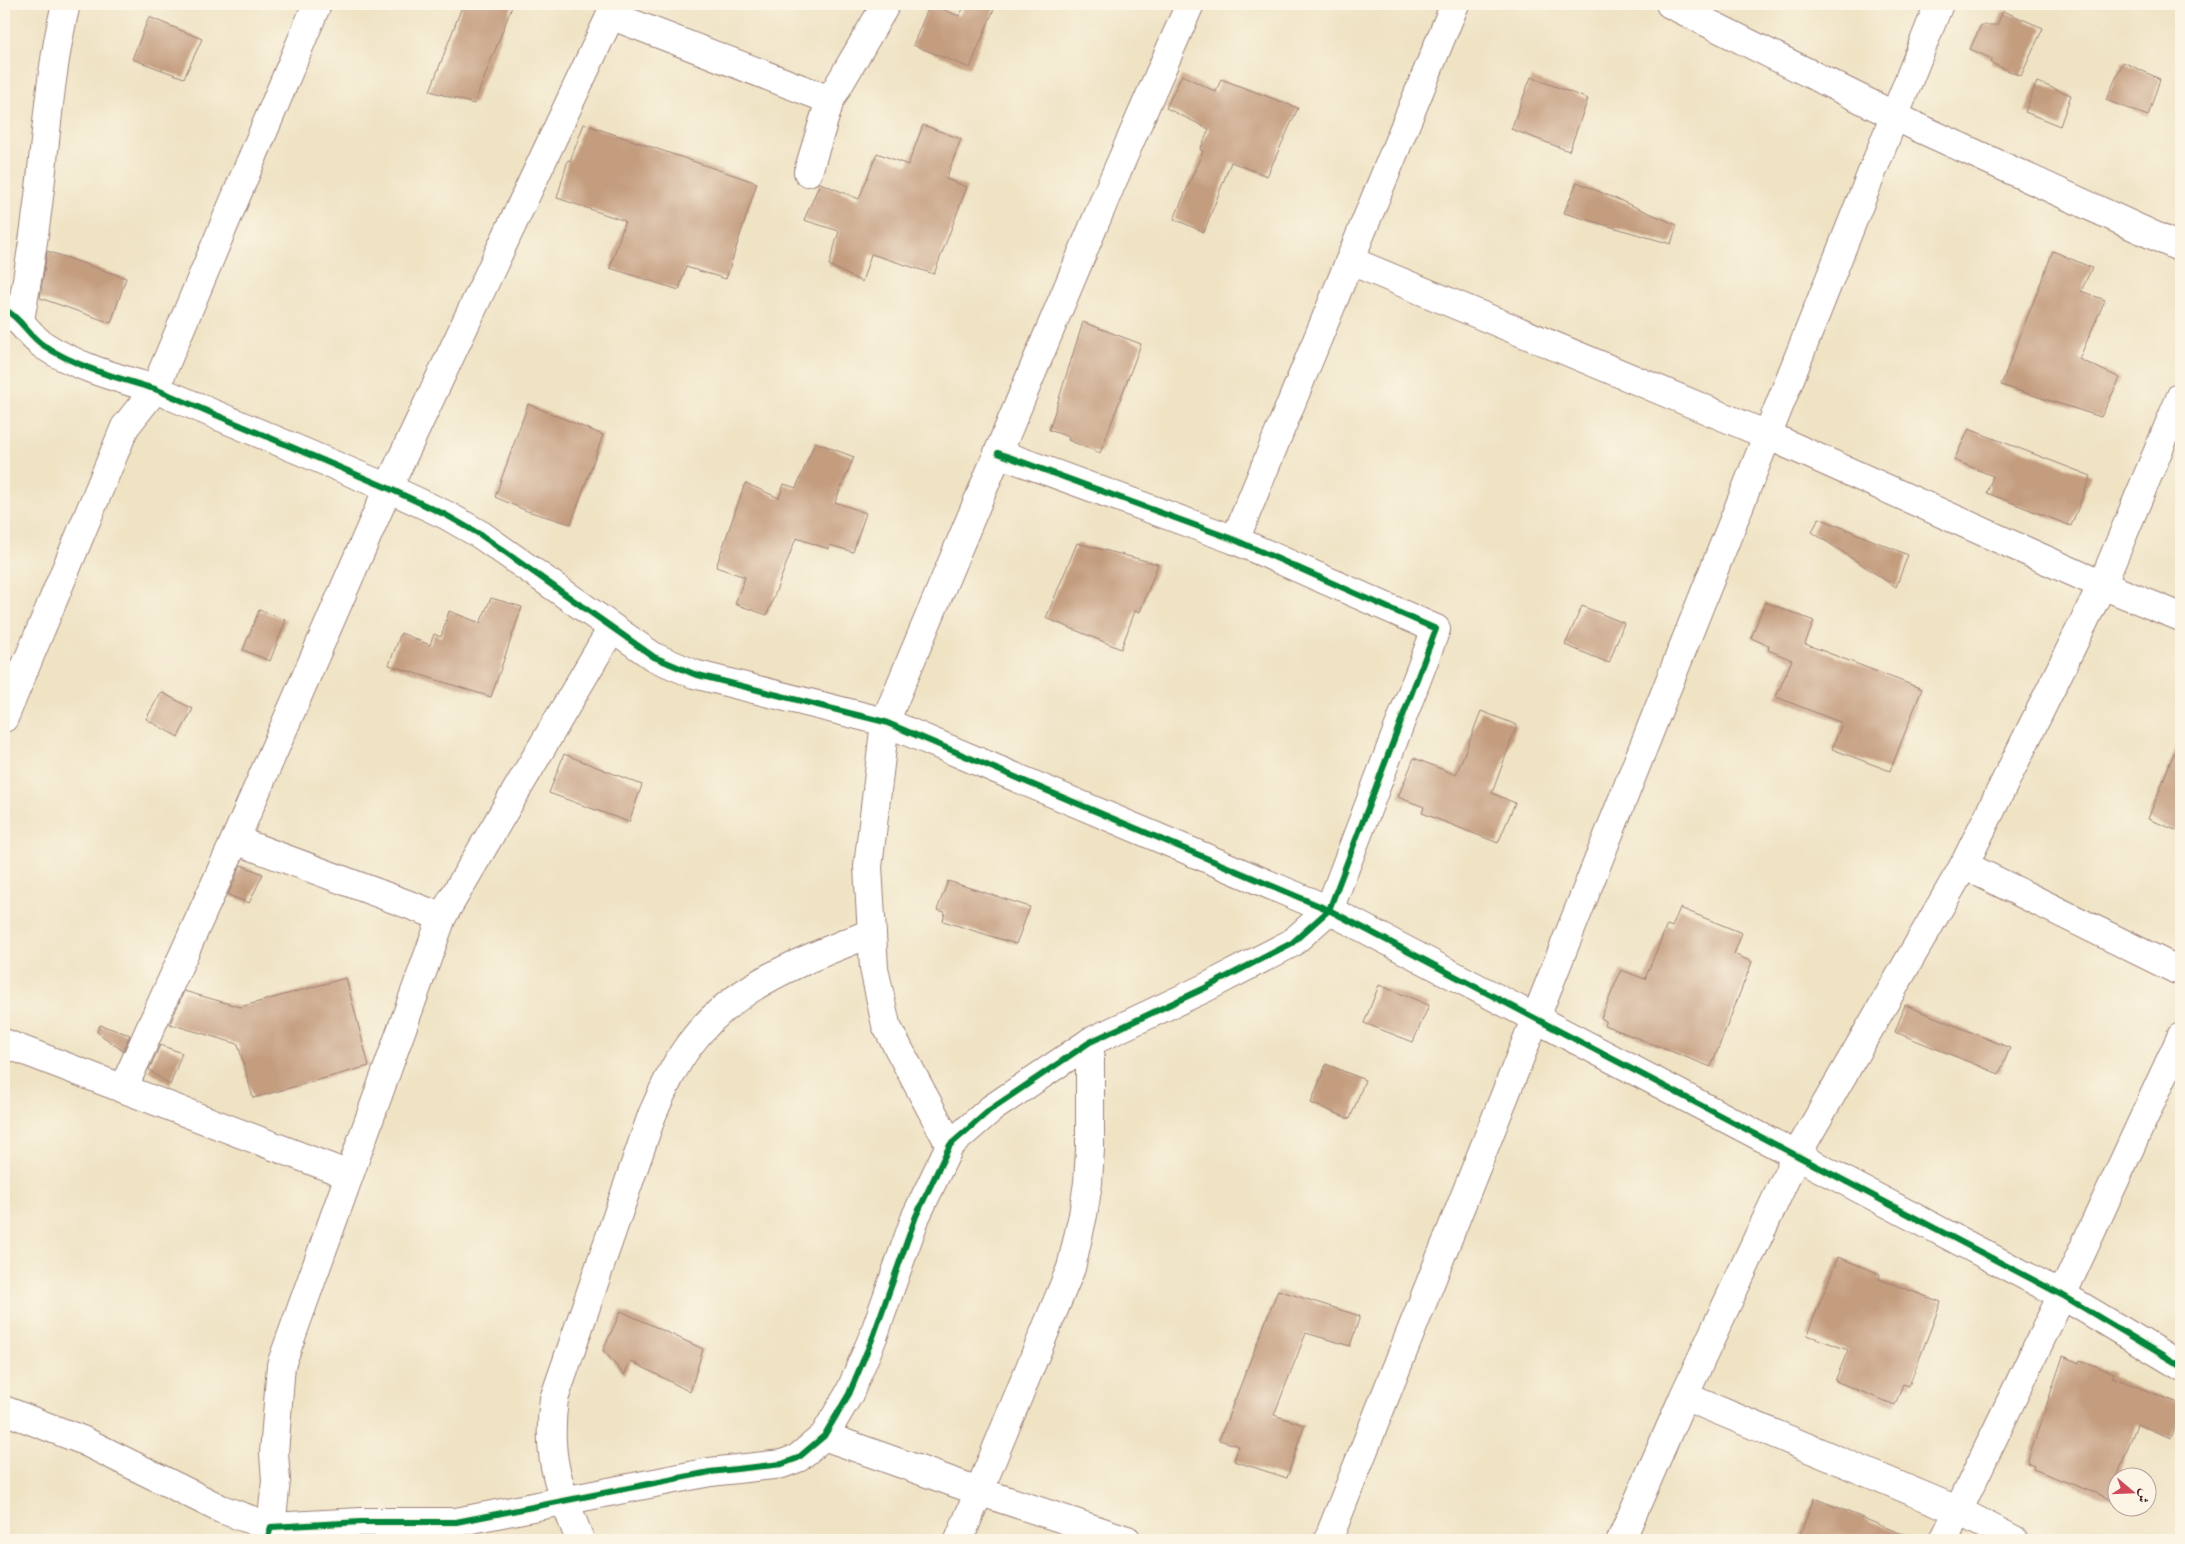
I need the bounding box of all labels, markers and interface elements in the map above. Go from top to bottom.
north arrow [2108,1466,2158,1516]
text: ش [2133,1487,2154,1506]

